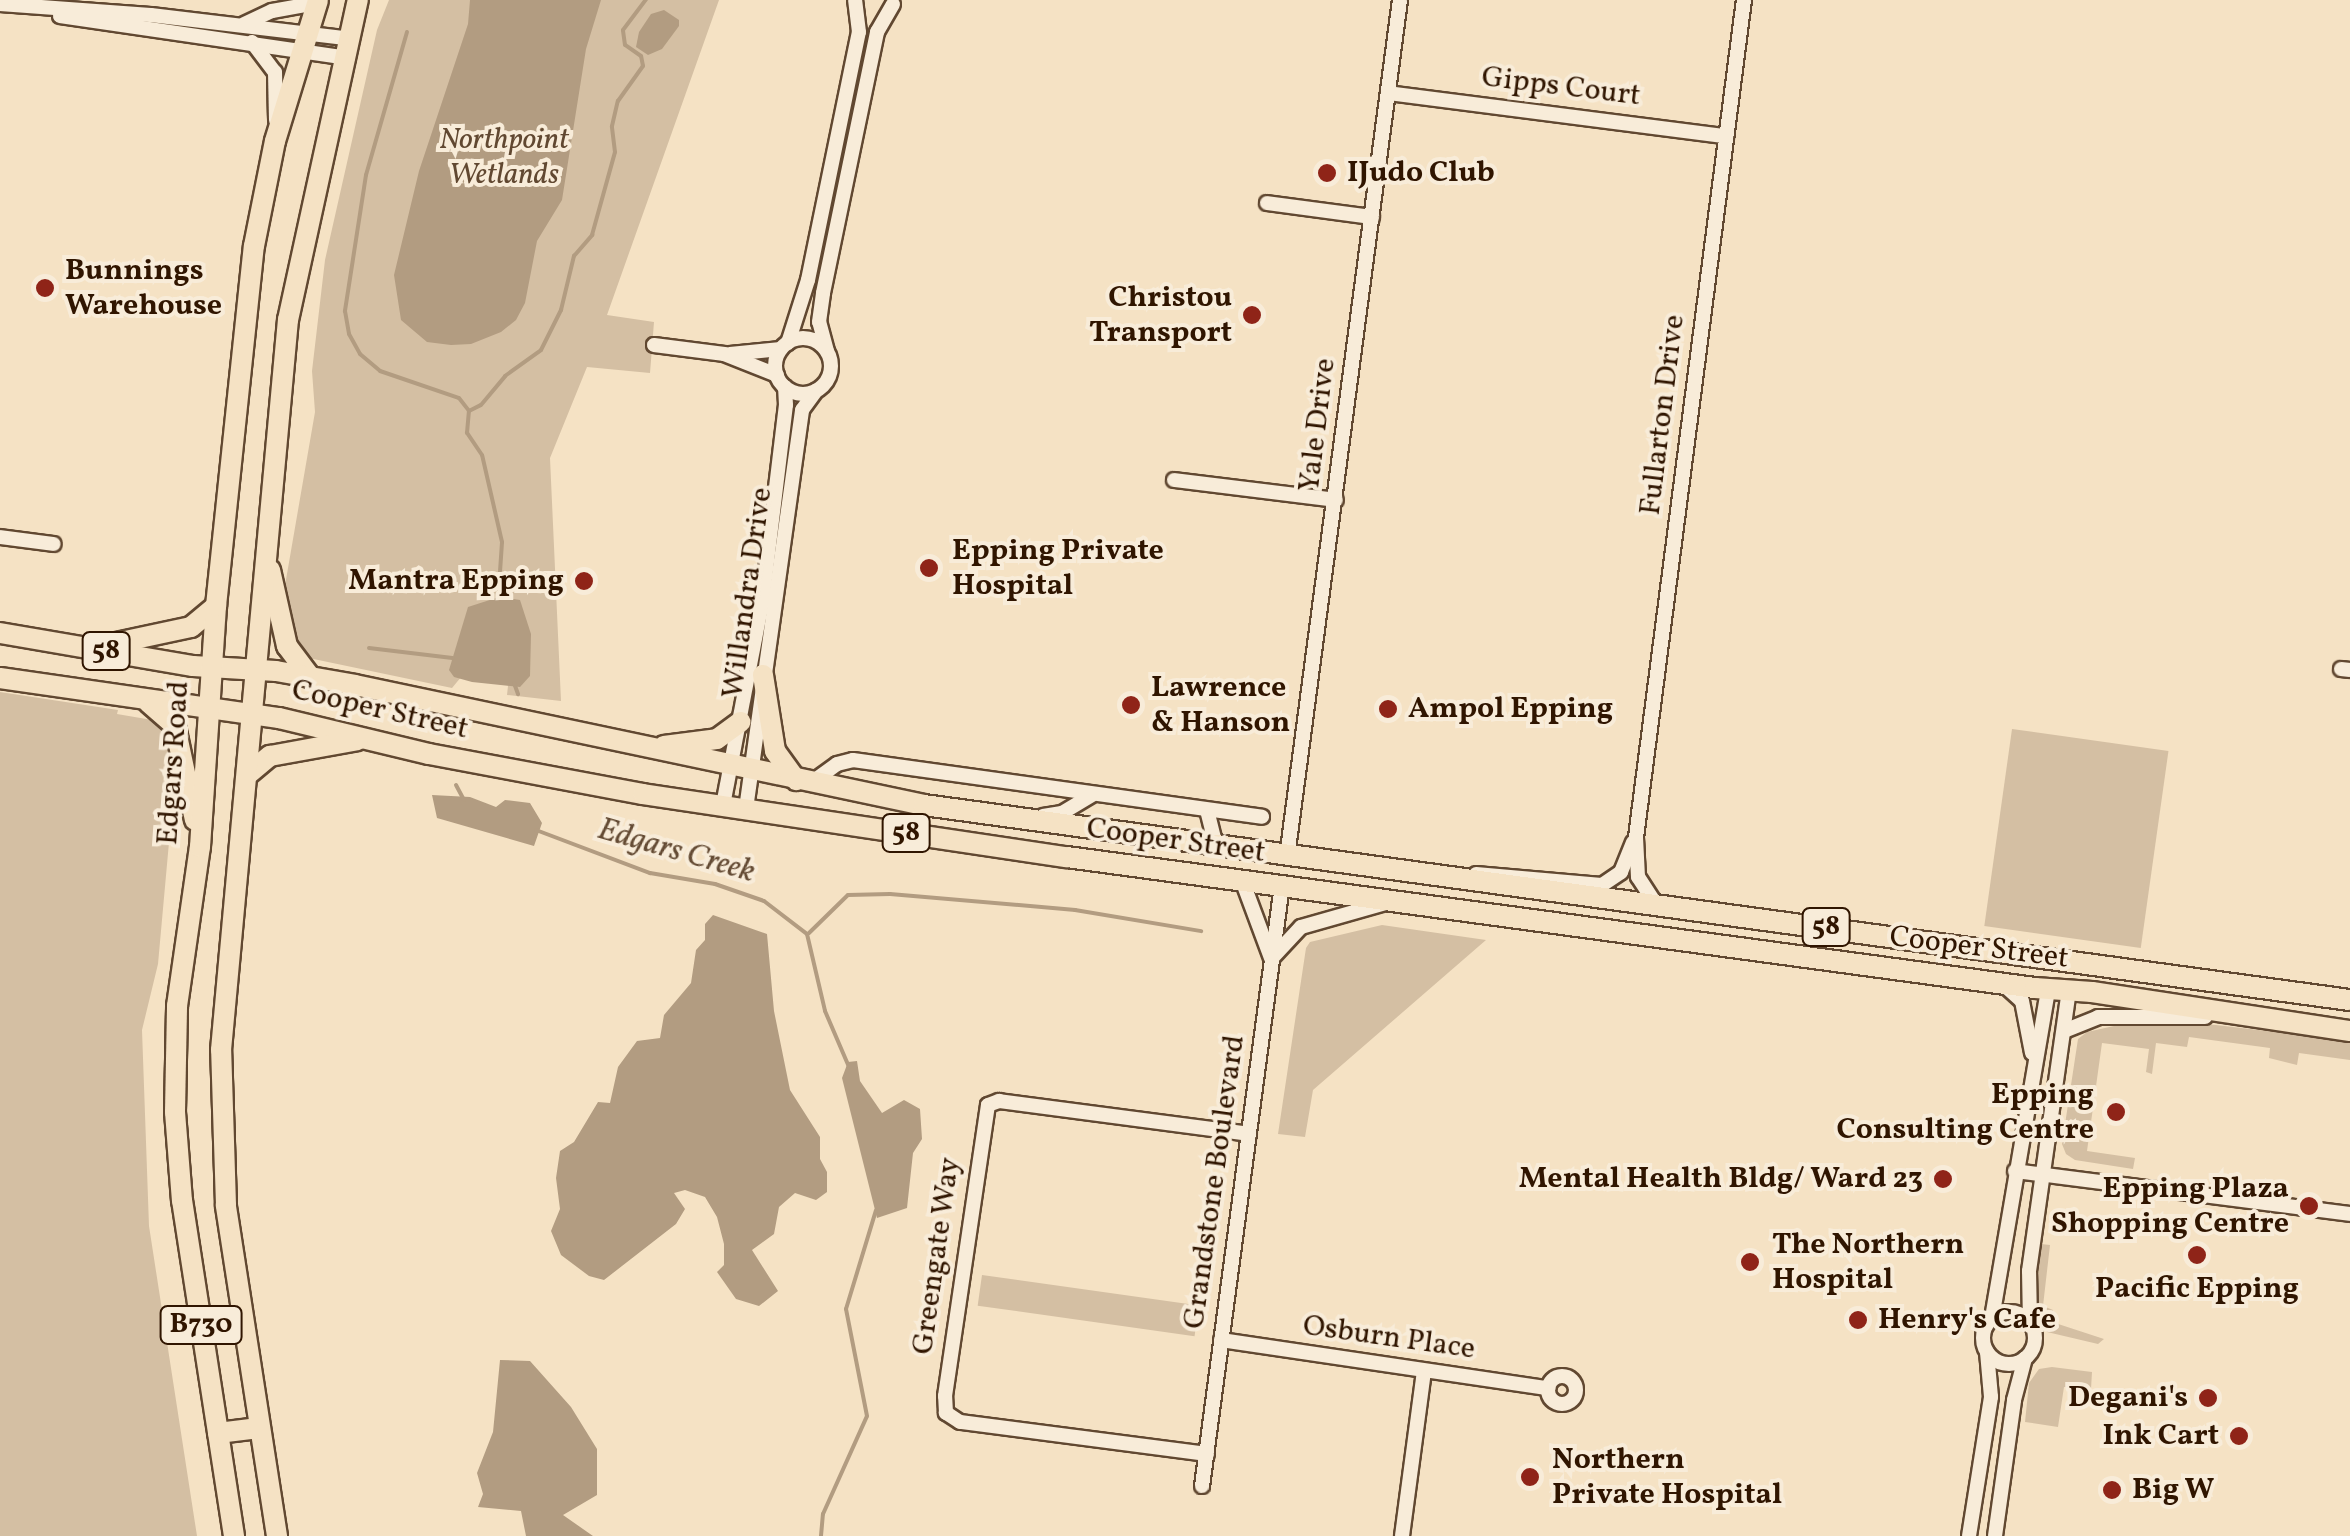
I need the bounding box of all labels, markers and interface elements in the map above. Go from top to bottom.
street label: Gipps Court [1480,59,1642,115]
park label: Northpoint Wetlands [439,122,569,192]
place label: IJudo Club [1347,155,1495,191]
marker: IJudo Club [1316,162,1338,184]
place label: Bunnings Warehouse [65,253,222,324]
marker: Bunnings Warehouse [34,277,56,299]
place label: Christou Transport [1089,280,1232,350]
marker: Christou Transport [1241,304,1263,326]
street label: Fullarton Drive [1633,313,1693,517]
street label: Yale Drive [1292,356,1344,494]
street label: Willandra Drive [715,485,781,701]
place label: Epping Private Hospital [952,533,1164,604]
marker: Epping Private Hospital [916,555,942,581]
place label: Mantra Epping [348,563,564,599]
marker: Mantra Epping [573,570,595,592]
road number: 58 [81,628,131,674]
place label: Lawrence & Hanson [1151,670,1290,740]
street label: Cooper Street [288,672,472,748]
street label: Edgars Road [150,680,198,846]
place label: Ampol Epping [1408,691,1613,727]
marker: Lawrence & Hanson [1120,694,1142,716]
marker: Ampol Epping [1377,698,1399,720]
road number: 58 [881,810,931,856]
water label: Edgars Creek [593,811,759,893]
street label: Cooper Street [1084,811,1268,871]
road number: 58 [1801,904,1851,950]
street label: Cooper Street [1887,919,2071,977]
street label: Grandstone Boulevard [1177,1033,1253,1331]
place label: Epping Consulting Centre [1836,1077,2094,1148]
marker: Epping Consulting Centre [2103,1099,2129,1125]
street label: Greengate Way [905,1155,969,1357]
place label: Mental Health Bldg/ Ward 23 [1518,1161,1923,1197]
marker: Mental Health Bldg/ Ward 23 [1932,1168,1954,1190]
place label: Epping Plaza Shopping Centre [2051,1171,2289,1242]
marker: Epping Plaza Shopping Centre [2298,1195,2320,1217]
place label: The Northern Hospital [1772,1227,1964,1298]
marker: Pacific Epping [2186,1244,2208,1266]
marker: The Northern Hospital [1737,1249,1763,1275]
place label: Pacific Epping [2095,1271,2299,1307]
road number: B730 [158,1302,244,1348]
place label: Henry's Cafe [1878,1302,2056,1338]
street label: Osburn Place [1301,1308,1477,1368]
marker: Henry's Cafe [1847,1309,1869,1331]
place label: Degani's [2068,1380,2188,1416]
marker: Degani's [2197,1387,2219,1409]
place label: Ink Cart [2102,1418,2219,1454]
marker: Ink Cart [2228,1425,2250,1447]
place label: Northern Private Hospital [1552,1442,1782,1512]
marker: Northern Private Hospital [1517,1464,1543,1490]
place label: Big W [2132,1472,2215,1508]
marker: Big W [2101,1479,2123,1501]

